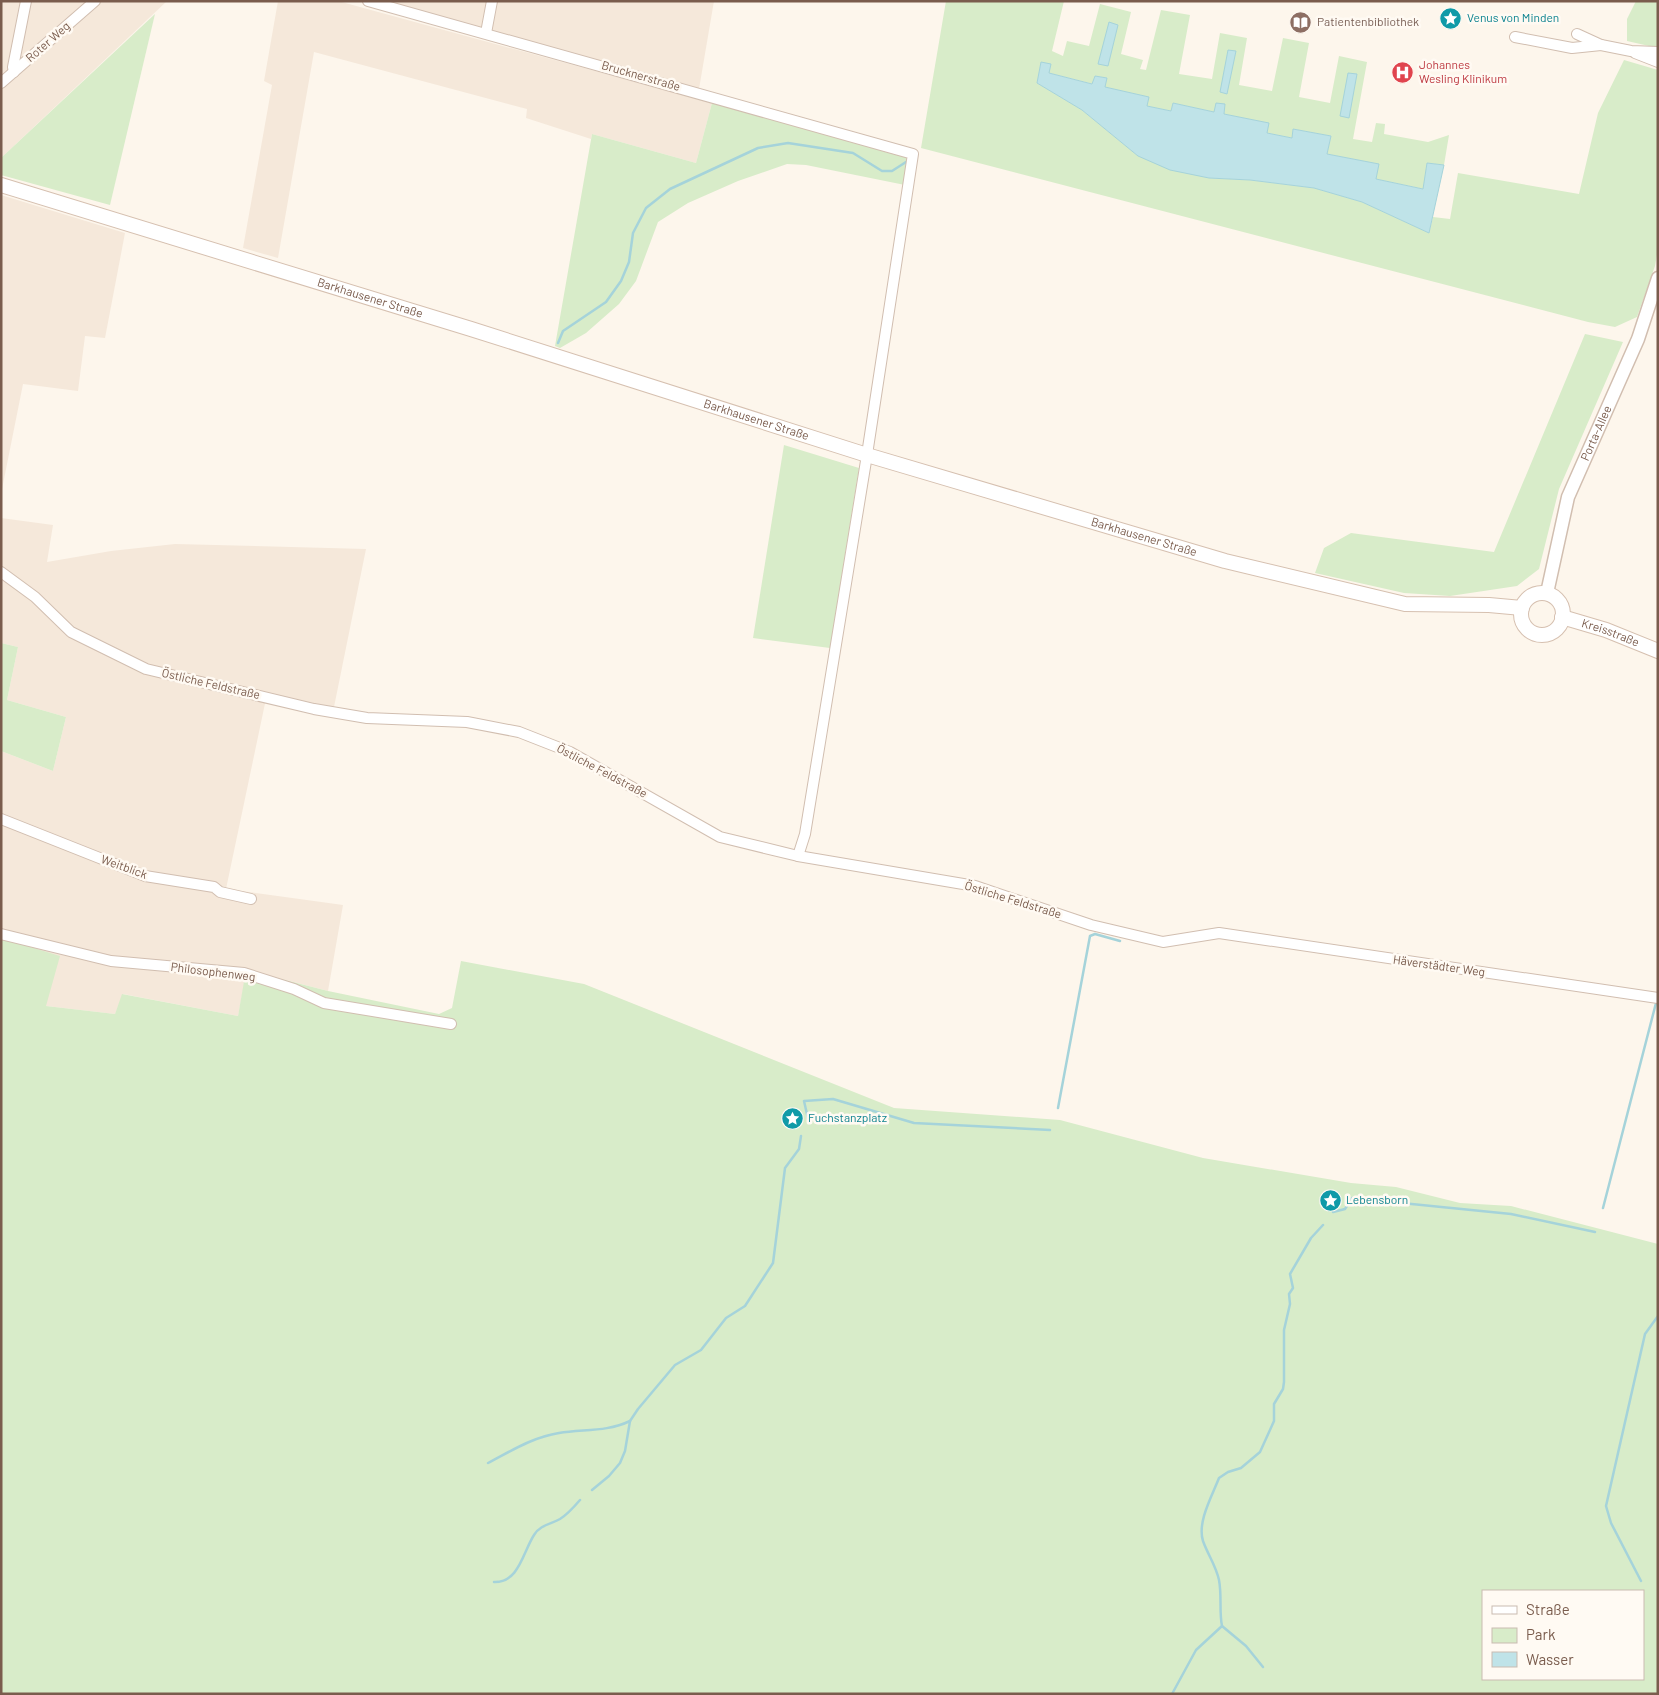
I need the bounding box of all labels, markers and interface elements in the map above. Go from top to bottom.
place icon: Venus von Minden [1439,6,1463,30]
library icon: Patientenbibliothek [1289,10,1313,34]
place label: Venus von Minden [1467,10,1559,24]
place label: Patientenbibliothek [1317,14,1419,28]
street label: Roter Weg [22,18,72,64]
street label: Brucknerstraße [600,57,682,93]
place label: Johannes Wesling Klinikum [1419,57,1507,85]
hospital icon: Johannes Wesling Klinikum [1391,60,1415,84]
street label: Barkhausener Straße [316,274,425,320]
street label: Barkhausener Straße [702,396,811,442]
street label: Porta-Allee [1577,403,1614,463]
street label: Barkhausener Straße [1090,514,1199,558]
street label: Kreisstraße [1580,615,1642,649]
street label: Östliche Feldstraße [161,665,262,701]
street label: Östliche Feldstraße [555,740,650,800]
street label: Weitblick [99,851,149,881]
street label: Östliche Feldstraße [963,878,1063,920]
street label: Häverstädter Weg [1392,952,1486,978]
street label: Philosophenweg [170,959,256,983]
place icon: Fuchstanzplatz [780,1106,804,1130]
place label: Fuchstanzplatz [808,1110,887,1124]
place icon: Lebensborn [1318,1188,1342,1212]
place label: Lebensborn [1346,1192,1408,1206]
legend [1482,1590,1644,1680]
text: Straße [1526,1600,1570,1618]
text: Park [1526,1625,1556,1643]
text: Wasser [1526,1650,1574,1668]

